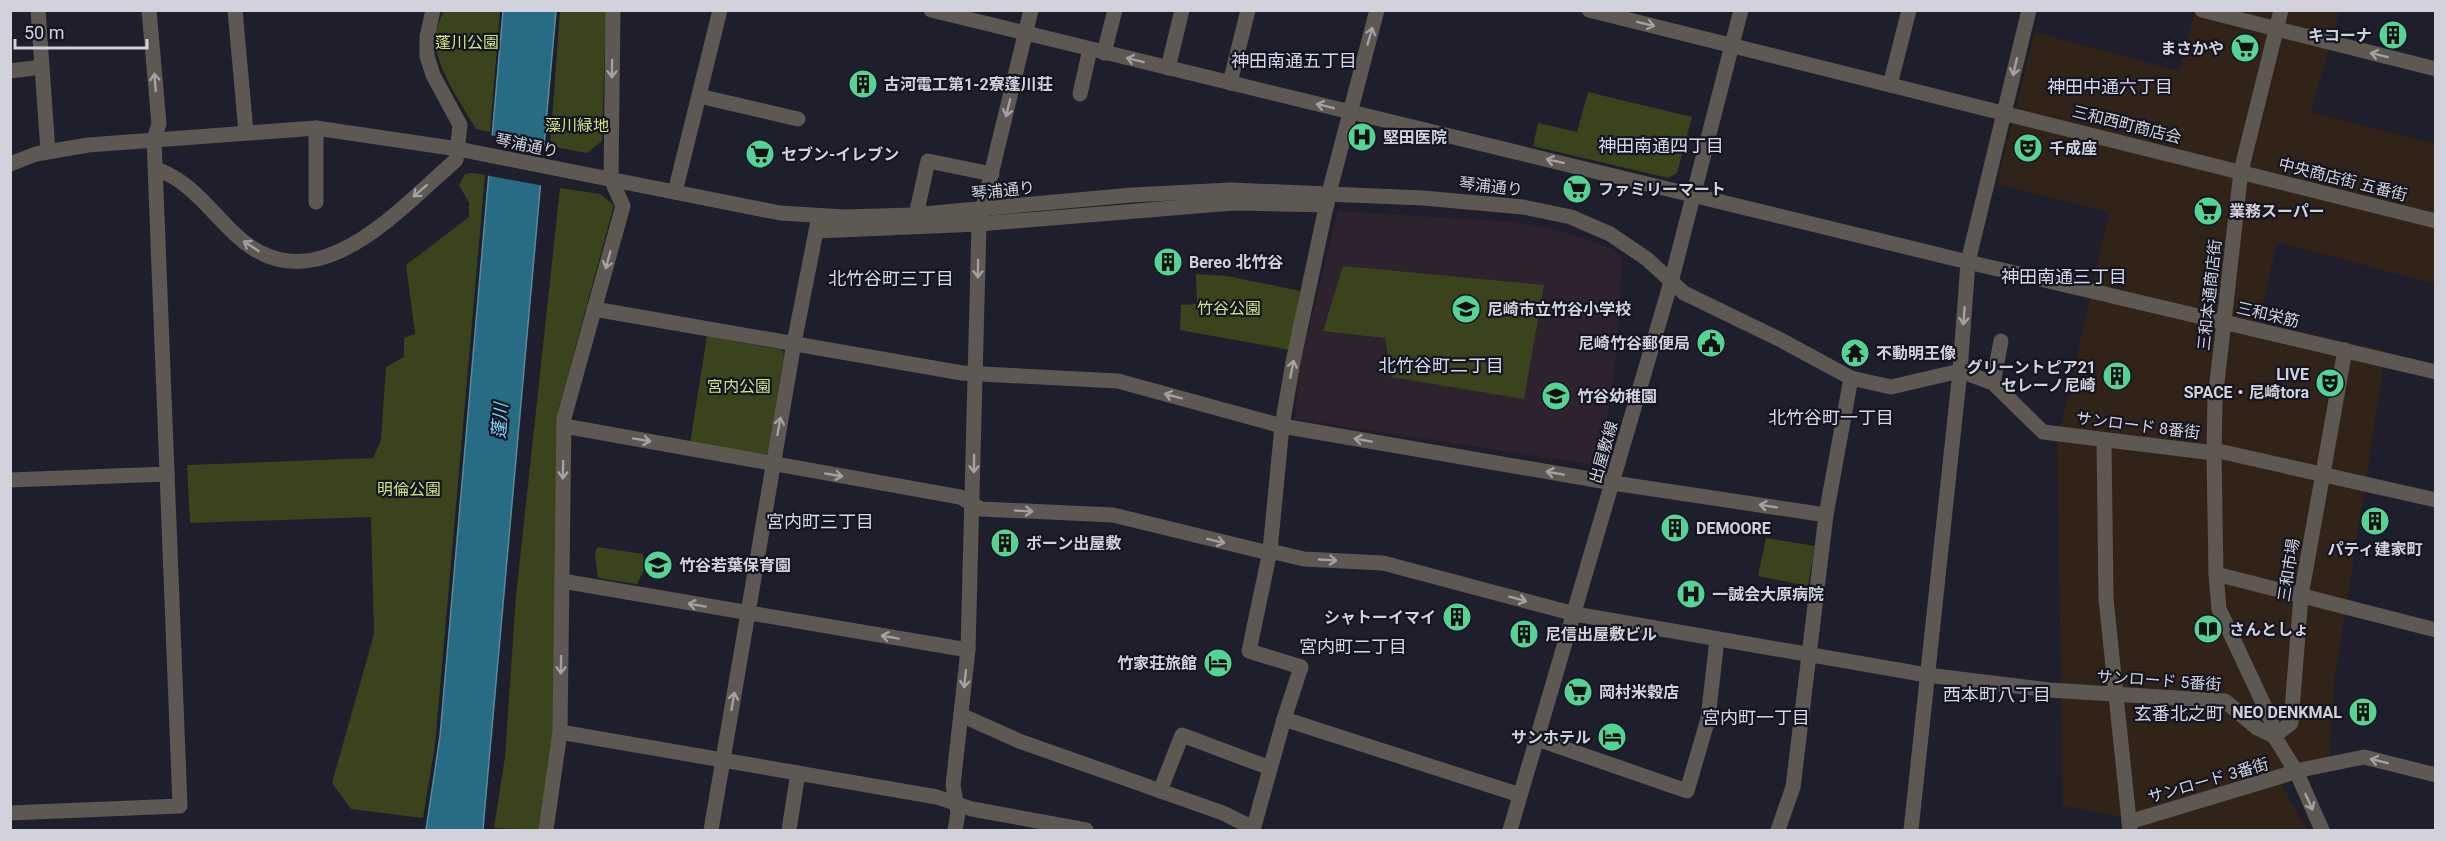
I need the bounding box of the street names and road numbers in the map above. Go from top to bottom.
street label: 三和西町商店会 [2070,102,2184,147]
street label: 琴浦通り [494,130,560,161]
street label: 中央商店街 五番街 [2277,154,2409,205]
street label: 琴浦通り [1458,174,1524,199]
street label: 琴浦通り [970,178,1036,203]
street label: 三和本通商店街 [2194,238,2225,352]
street label: 三和栄筋 [2235,298,2301,331]
street label: サンロード 8番街 [2075,408,2201,443]
street label: 出屋敷線 [1586,419,1621,486]
street label: 三和市場 [2274,537,2303,603]
street label: サンロード 5番街 [2096,667,2222,694]
street label: サンロード 3番街 [2145,754,2271,807]

